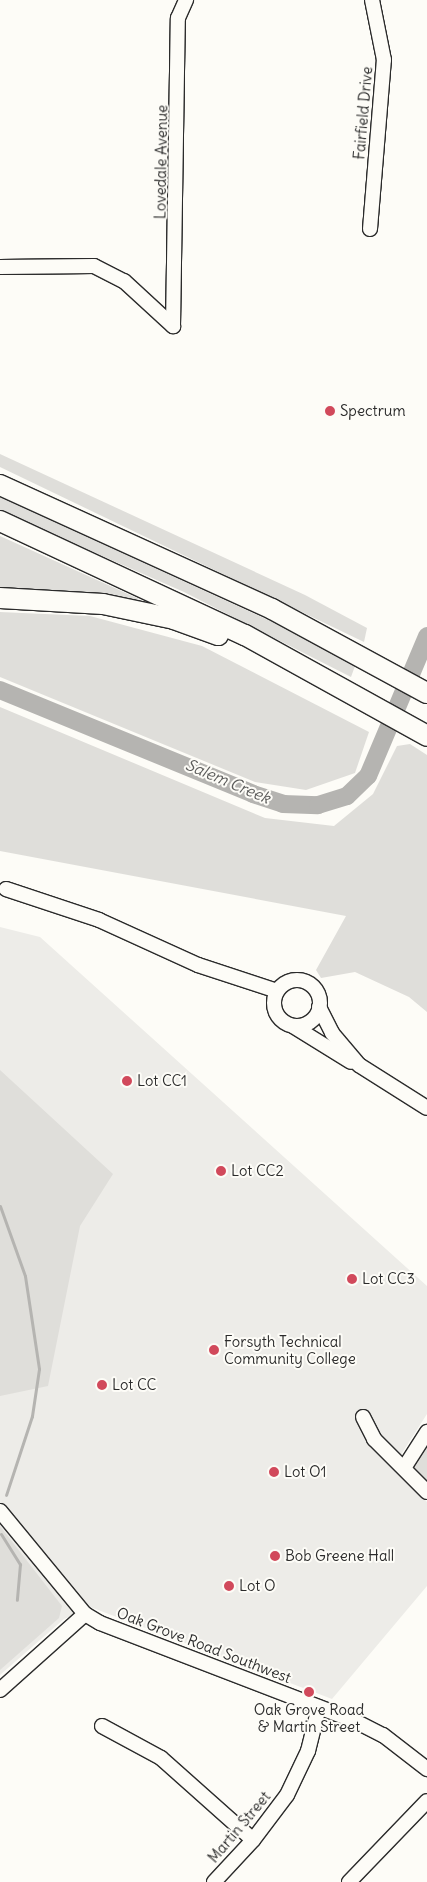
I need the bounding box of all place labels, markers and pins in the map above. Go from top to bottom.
place label: Spectrum [340,402,406,420]
marker: Spectrum [324,405,336,417]
place label: Lot CC1 [137,1072,187,1090]
marker: Lot CC1 [121,1075,133,1087]
place label: Lot CC2 [231,1162,284,1180]
marker: Lot CC2 [215,1165,227,1177]
place label: Lot CC3 [362,1270,415,1288]
marker: Lot CC3 [346,1273,358,1285]
place label: Forsyth Technical Community College [224,1332,356,1367]
marker: Forsyth Technical Community College [208,1344,220,1356]
place label: Lot CC [112,1376,156,1394]
marker: Lot CC [96,1379,108,1391]
place label: Lot O1 [284,1463,326,1481]
marker: Lot O1 [268,1466,280,1478]
place label: Bob Greene Hall [285,1547,394,1565]
marker: Bob Greene Hall [269,1550,281,1562]
place label: Lot O [239,1577,276,1595]
marker: Lot O [223,1580,235,1592]
marker: Oak Grove Road & Martin Street [303,1686,315,1698]
place label: Oak Grove Road & Martin Street [254,1700,364,1735]

